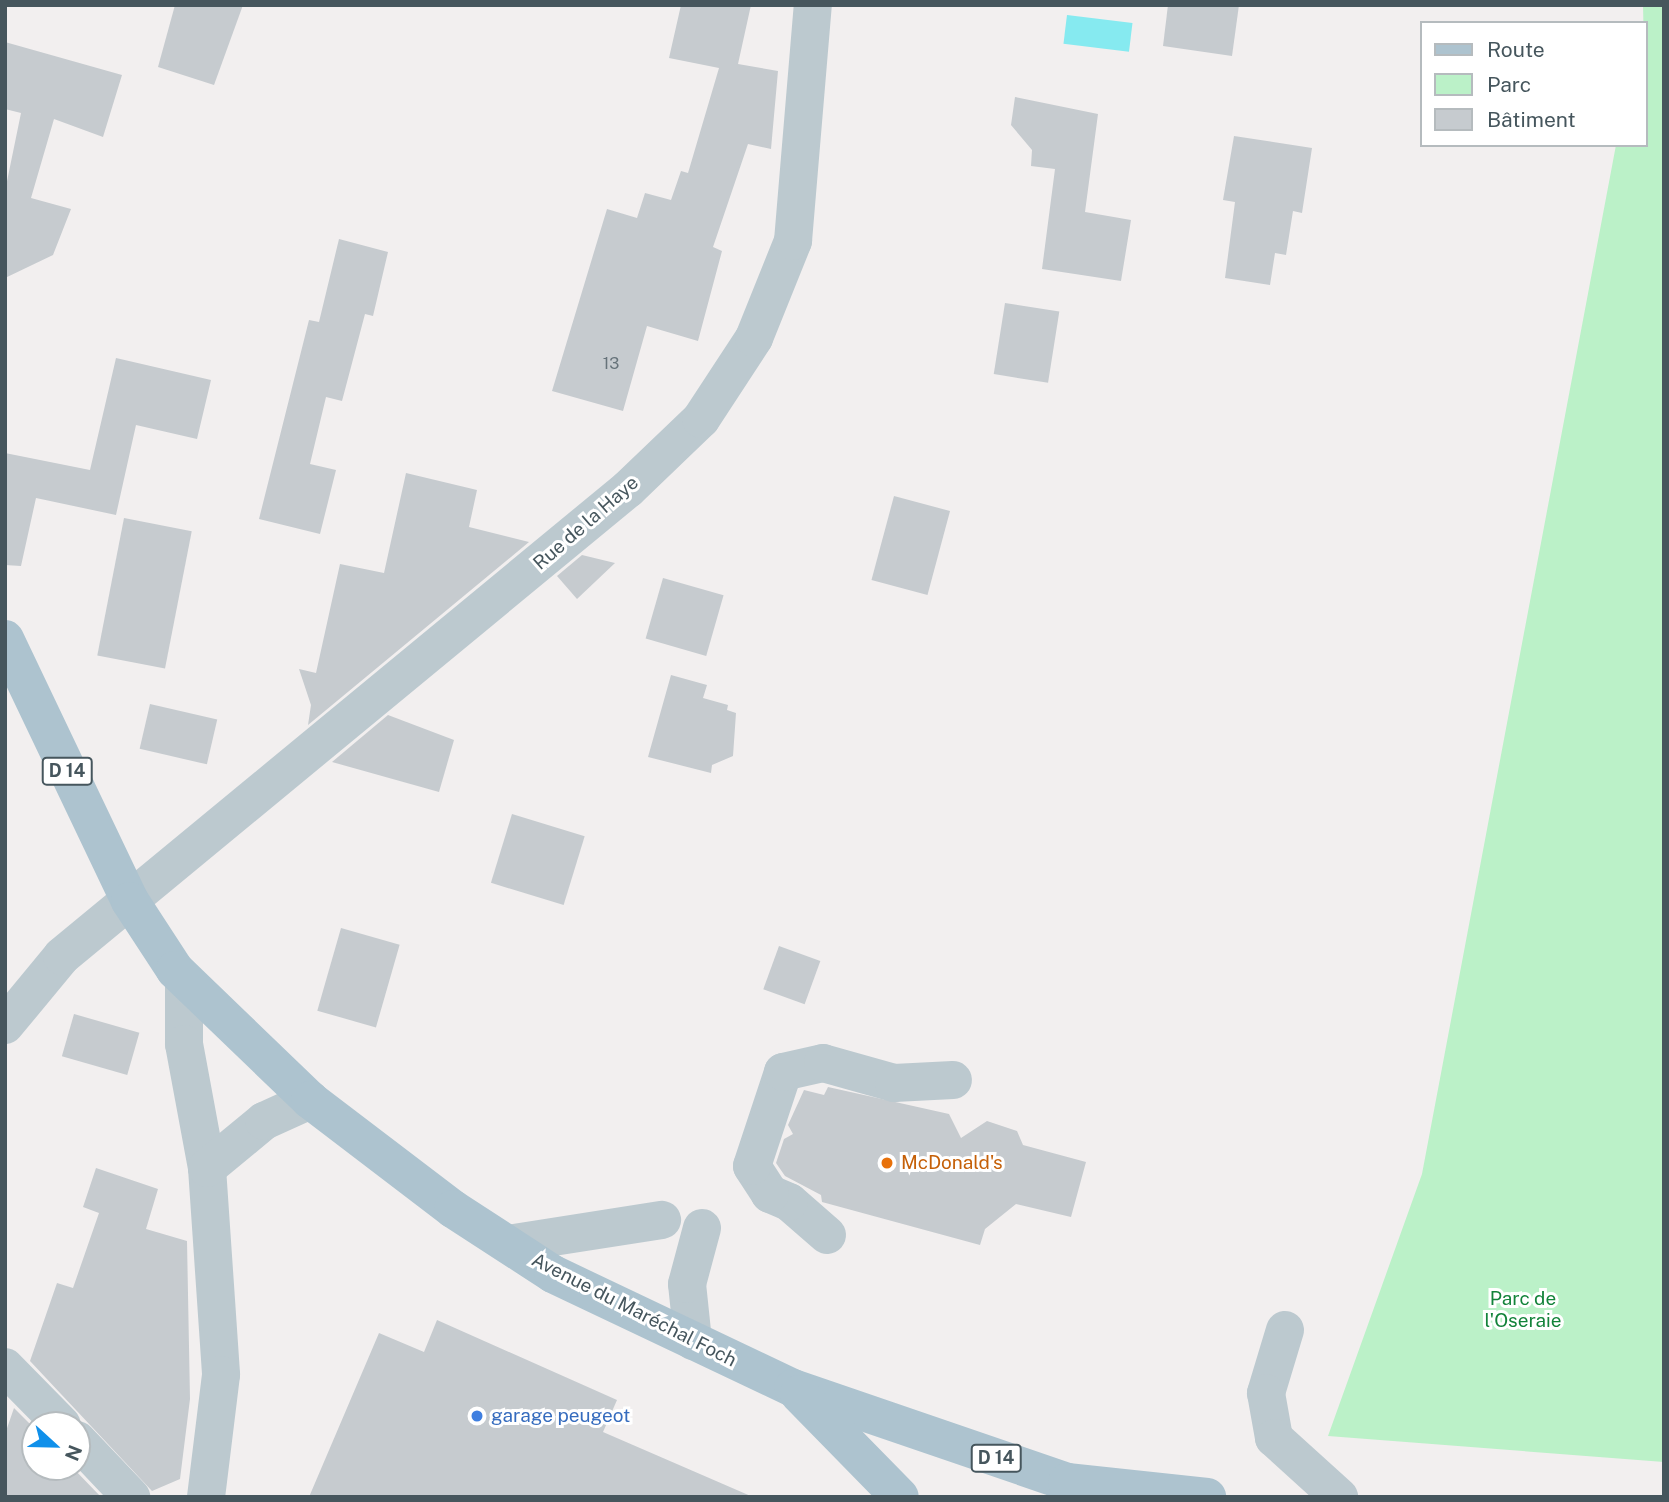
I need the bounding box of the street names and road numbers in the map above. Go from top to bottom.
street label: Rue de la Haye [529,471,643,575]
road number: D 14 [41,756,93,786]
street label: Avenue du Maréchal Foch [528,1248,740,1372]
road number: D 14 [970,1443,1022,1472]

